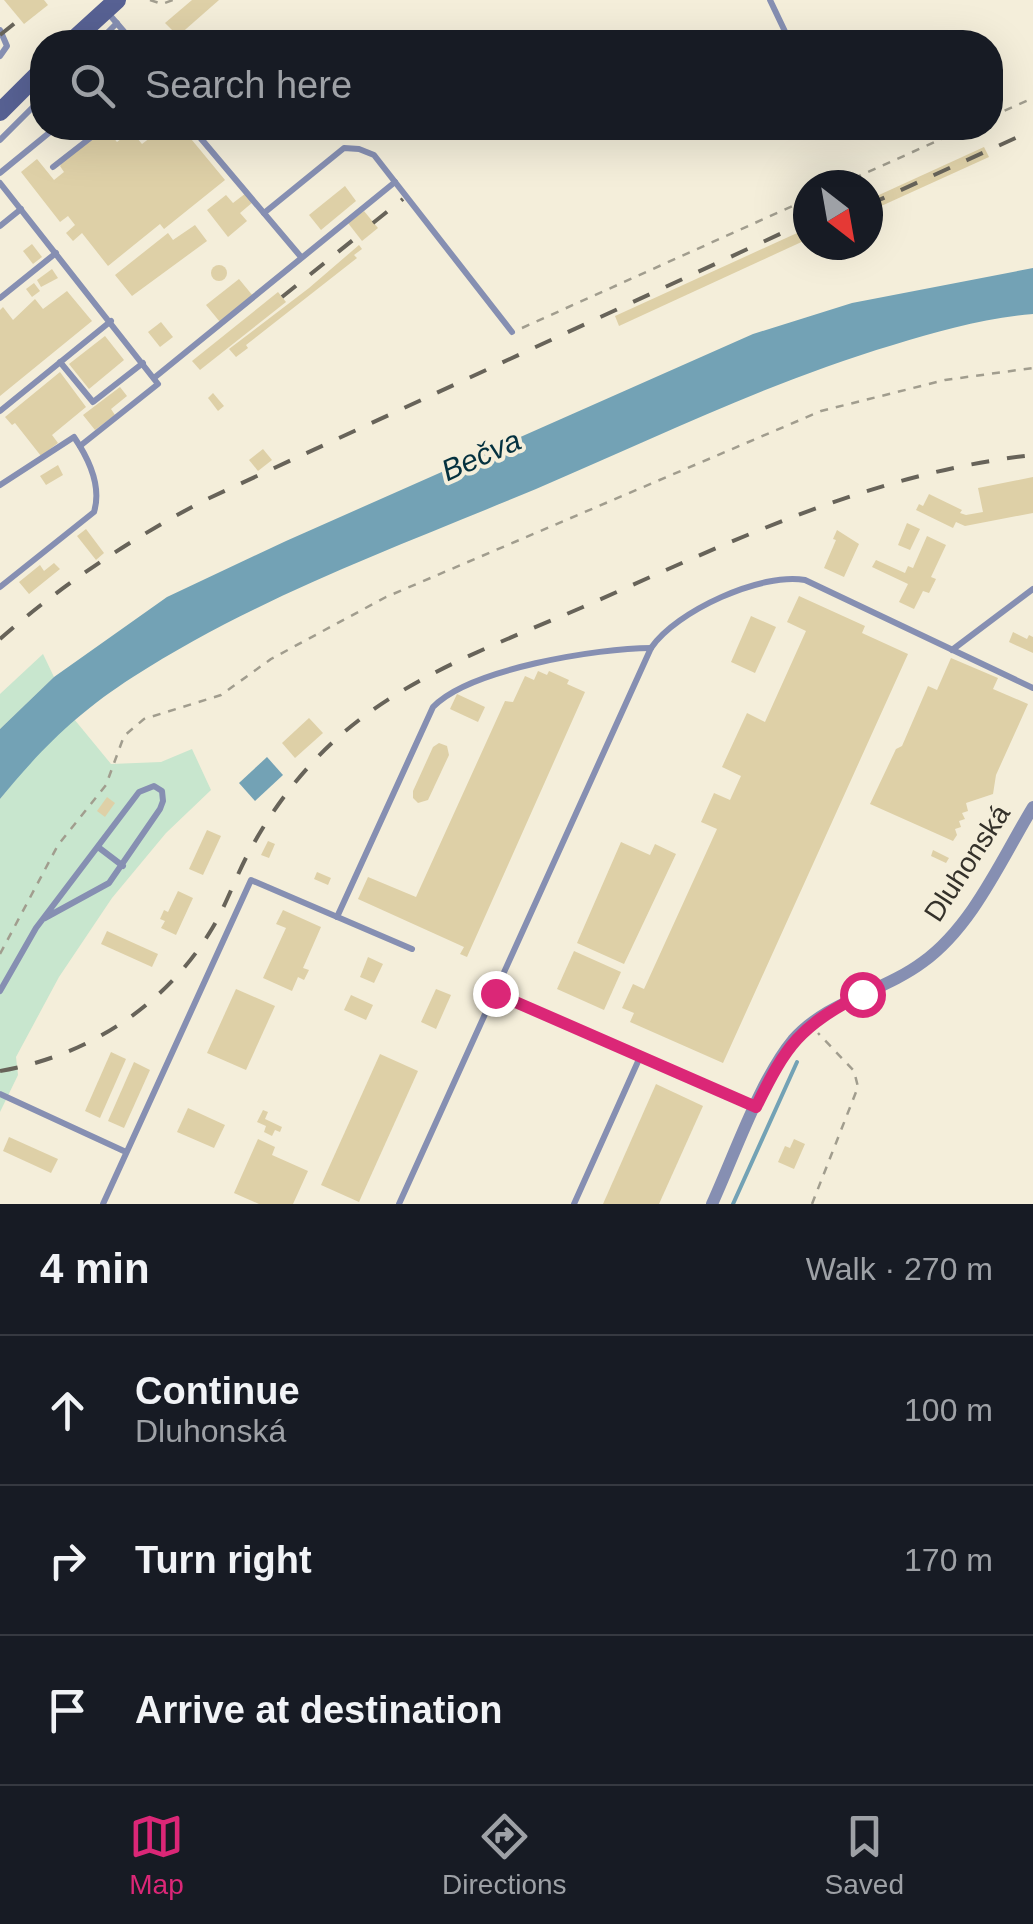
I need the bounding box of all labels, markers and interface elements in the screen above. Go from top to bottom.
search box [30,30,1003,140]
icon: search [65,58,120,113]
text: Search here [145,64,352,106]
north arrow [793,170,883,260]
water label: Bečva [436,423,526,487]
street label: Dluhonská [918,799,1016,927]
route end [473,971,519,1017]
route start [840,972,886,1018]
text: 4 min [40,1245,150,1292]
text: Walk · 270 m [806,1251,993,1287]
text: Continue [135,1370,300,1412]
icon: ahead [40,1383,95,1438]
text: 100 m [904,1392,993,1428]
text: Dluhonská [135,1413,286,1449]
icon: right [40,1533,95,1588]
text: Turn right [135,1539,312,1581]
text: 170 m [904,1542,993,1578]
icon: arrive [40,1683,95,1738]
text: Arrive at destination [135,1689,502,1731]
tab: Map [129,1809,184,1901]
tab: Directions [442,1809,567,1901]
tab: Saved [825,1809,904,1901]

